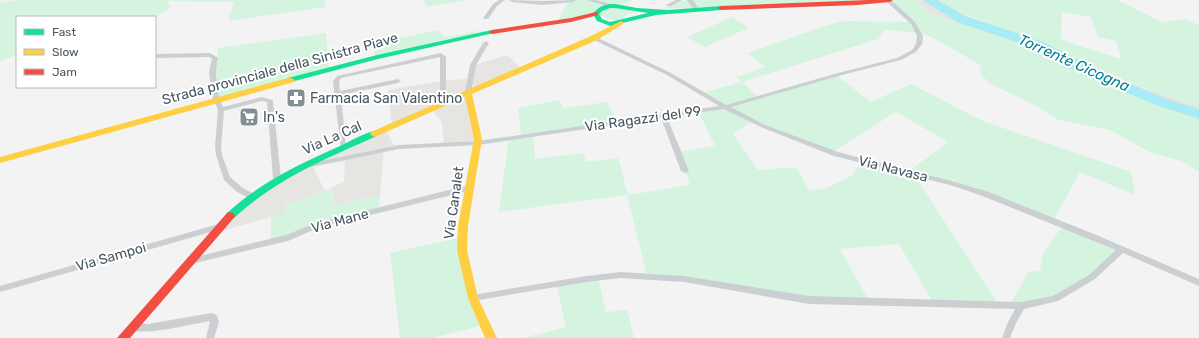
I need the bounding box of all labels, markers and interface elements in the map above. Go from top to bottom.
legend [16,16,156,88]
text: Fast [52,25,76,39]
street label: Strada provinciale della Sinistra Piave [160,29,400,109]
water label: Torrente Cicogna [1016,30,1133,96]
text: Slow [52,45,79,59]
text: Jam [52,65,77,79]
pharmacy icon: Farmacia San Valentino [285,87,307,109]
place label: Farmacia San Valentino [310,90,462,107]
street label: Via Ragazzi del 99 [584,102,702,136]
supermarket icon: In's [238,106,260,128]
place label: In's [263,109,285,126]
street label: Via La Cal [300,117,364,159]
street label: Via Navasa [856,152,930,186]
street label: Via Canalet [440,165,468,241]
street label: Via Mane [309,205,371,237]
street label: Via Sampoi [74,239,148,275]

